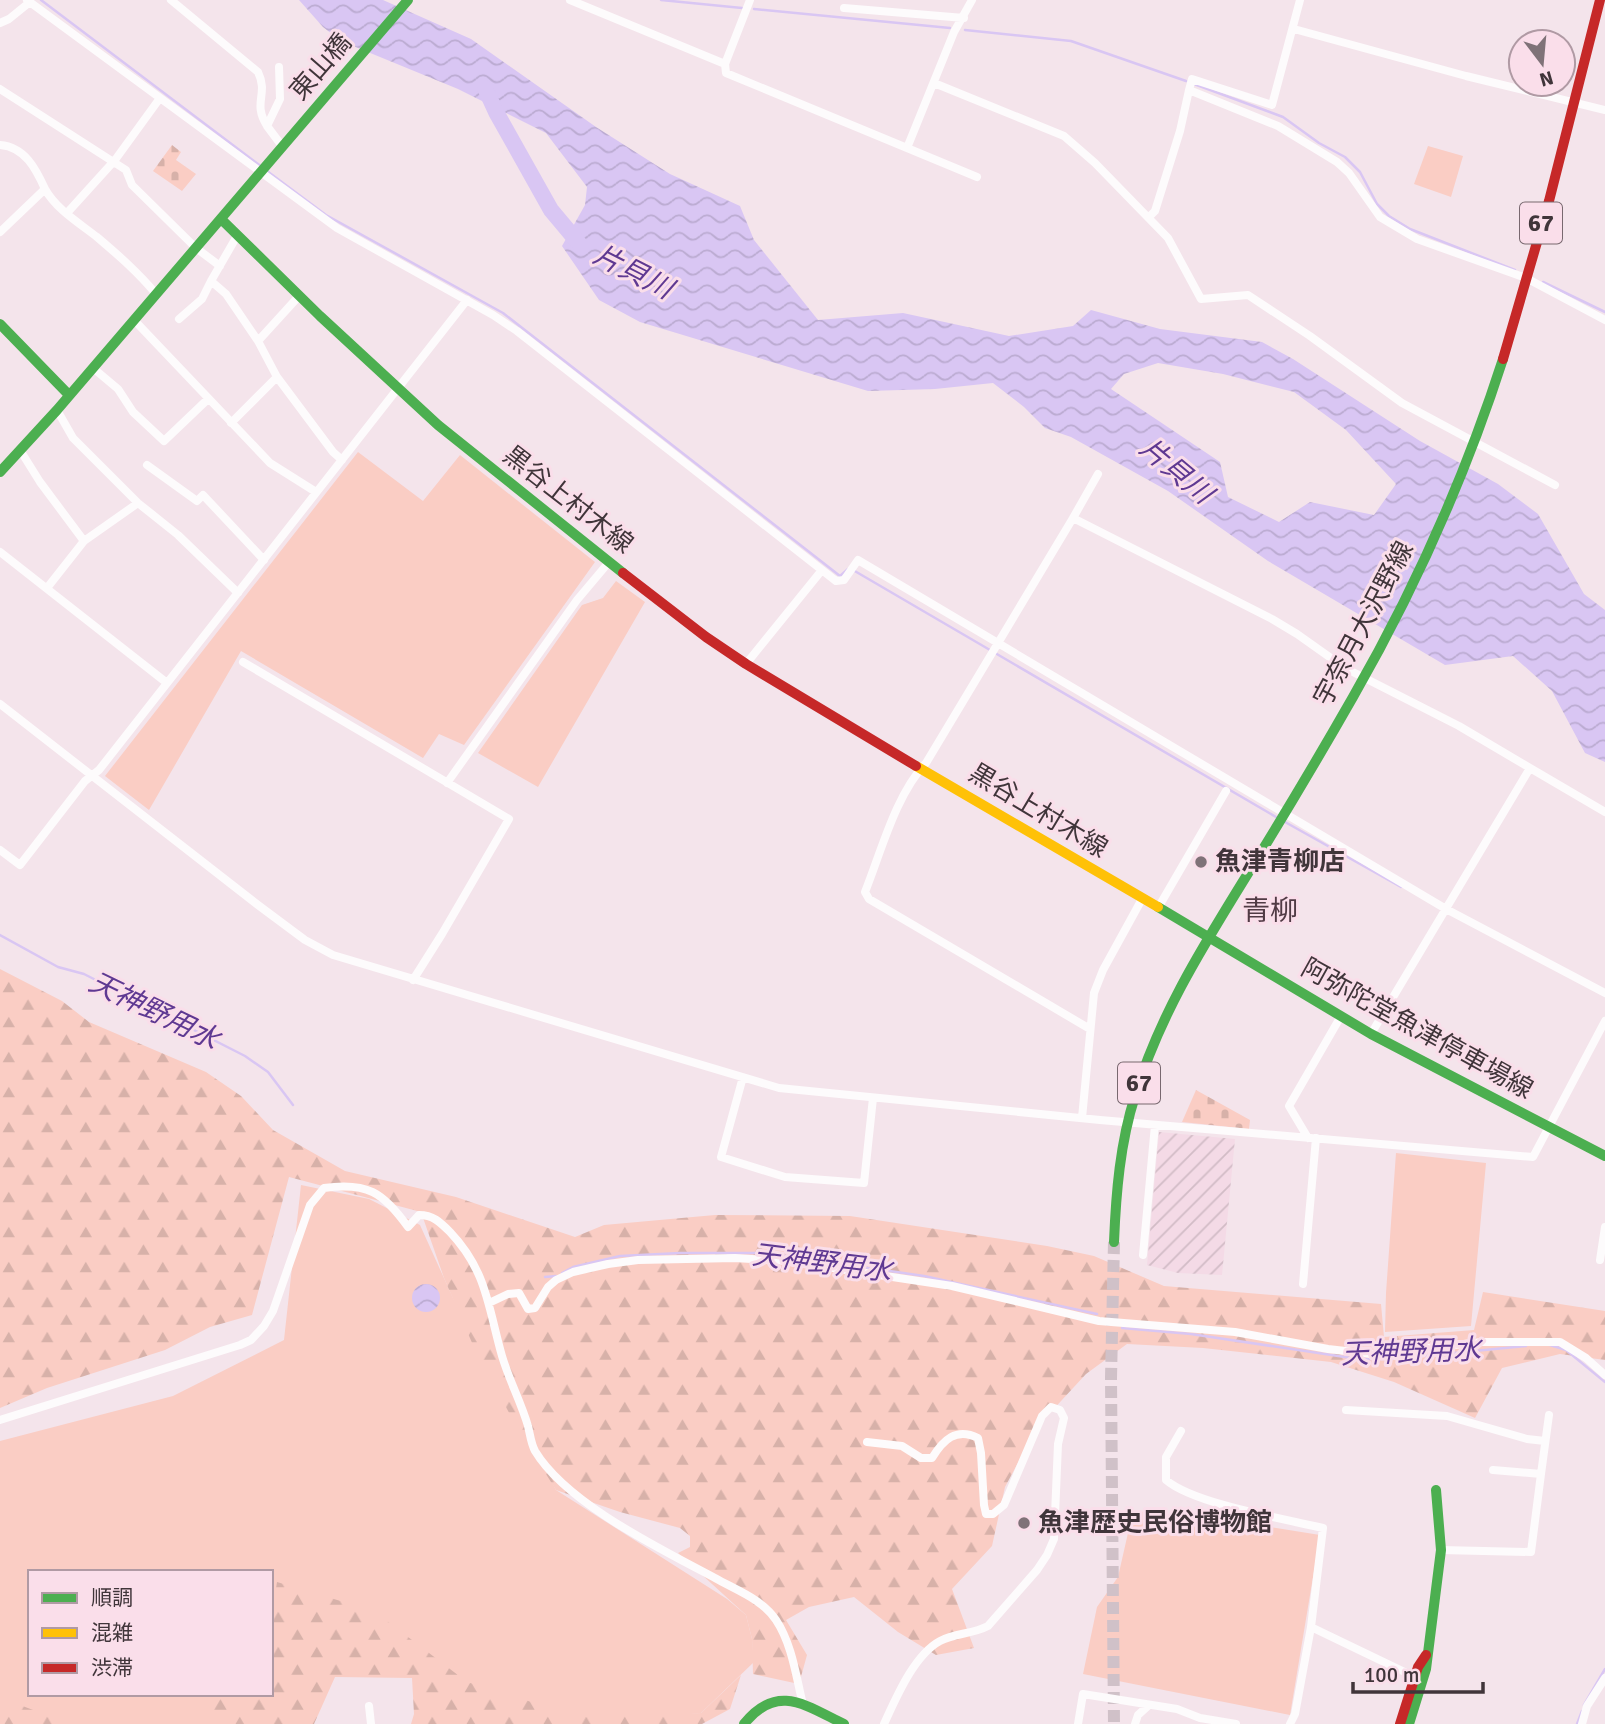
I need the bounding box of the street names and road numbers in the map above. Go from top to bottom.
street label: 東山橋 [283,27,359,107]
road number: 67 [1520,202,1562,244]
street label: 黒谷上村木線 [497,439,639,561]
street label: 宇奈月大沢野線 [1307,536,1421,712]
street label: 黒谷上村木線 [963,757,1113,865]
street label: 阿弥陀堂魚津停車場線 [1296,952,1538,1106]
road number: 67 [1118,1063,1160,1104]

